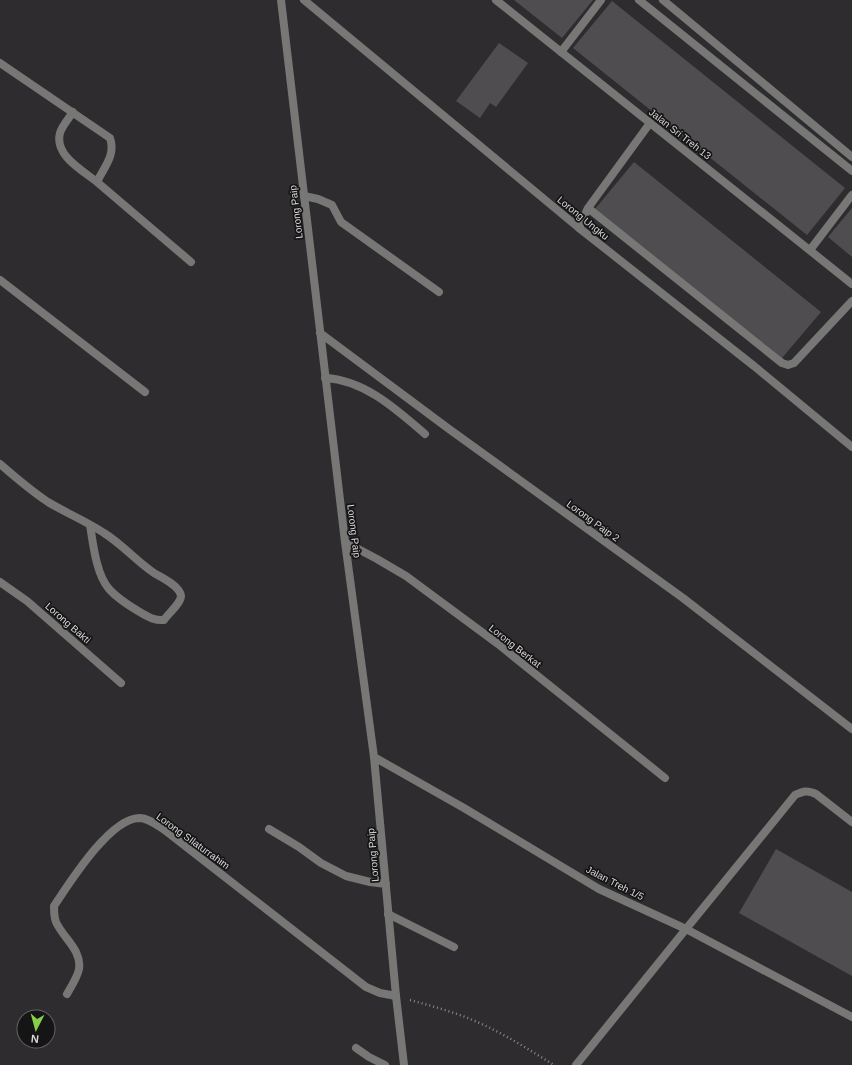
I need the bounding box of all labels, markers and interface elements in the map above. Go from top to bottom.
street label: Jalan Sri Treh 13 [647,106,714,162]
street label: Lorong Paip [287,184,305,239]
street label: Lorong Ungku [555,194,611,242]
street label: Lorong Paip 2 [565,498,622,544]
street label: Lorong Paip [345,504,363,559]
street label: Lorong Bakti [43,600,93,646]
street label: Lorong Berkat [487,622,543,670]
street label: Lorong SIlaturrahim [154,811,232,871]
street label: Lorong Paip [365,827,381,882]
street label: Jalan Treh 1/5 [584,864,646,902]
north arrow [16,1009,56,1049]
text: N [30,1033,40,1045]

